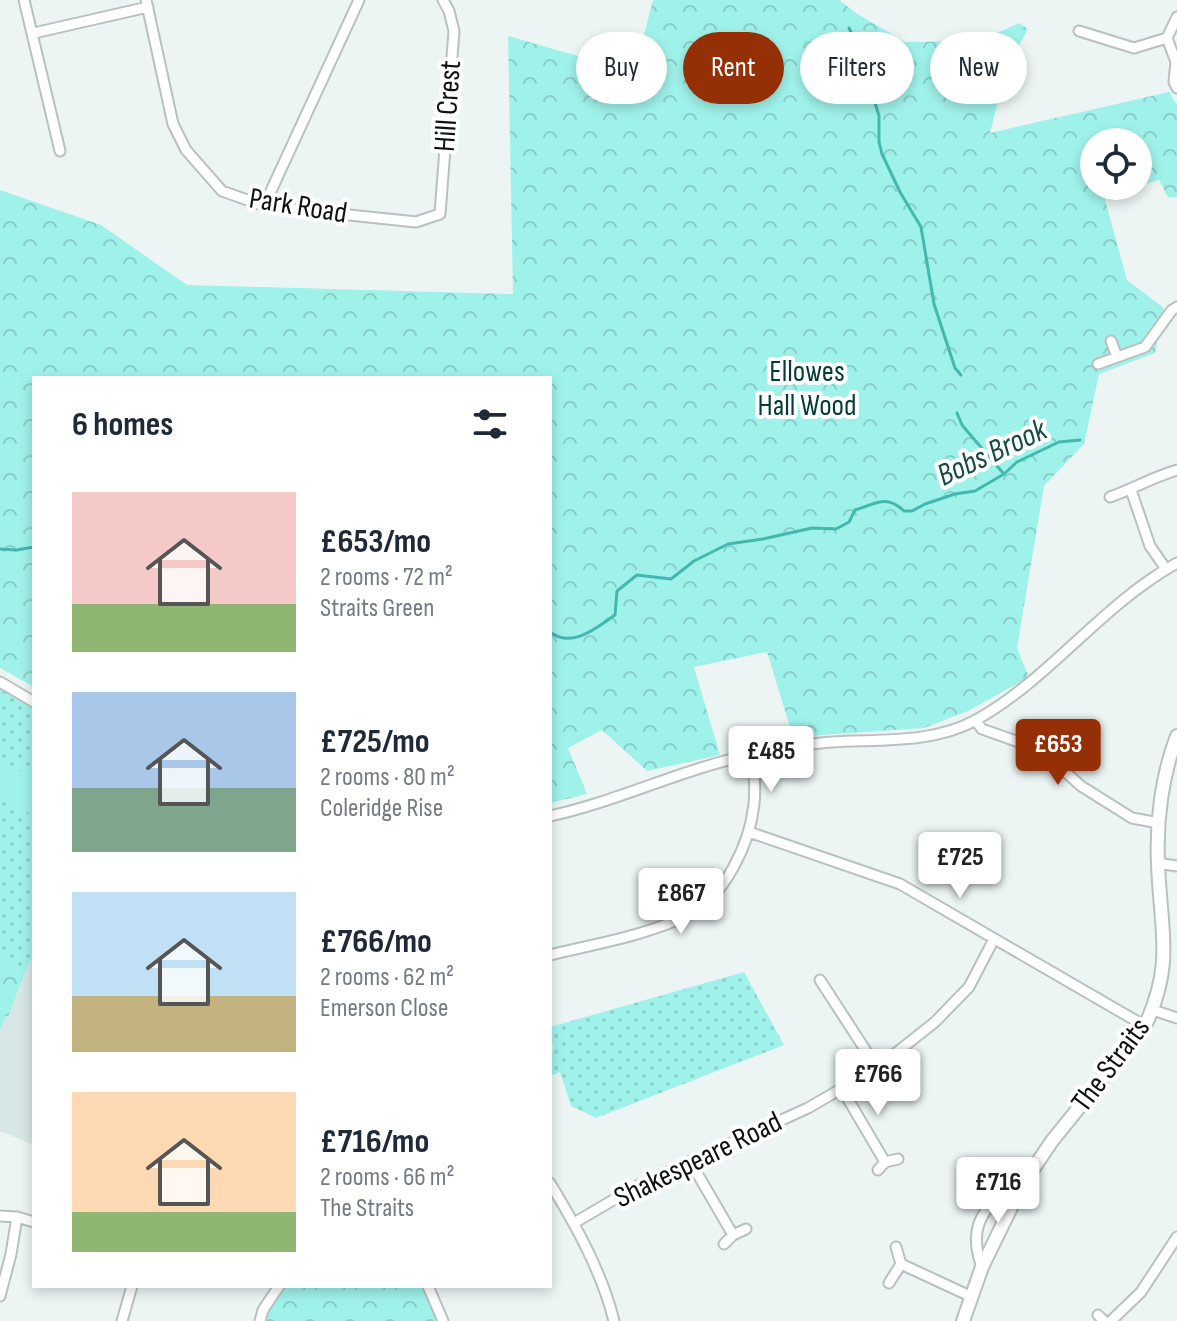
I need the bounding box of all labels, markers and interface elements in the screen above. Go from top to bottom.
chip: Buy [576,32,667,104]
chip: Rent [683,32,784,104]
chip: Filters [800,32,914,104]
chip: New [930,32,1027,104]
street label: Hill Crest [427,59,469,153]
map controls [1080,128,1152,200]
button: locate [1080,128,1152,200]
street label: Park Road [246,181,350,231]
park label: Ellowes Hall Wood [757,354,857,424]
icon: filters [468,402,512,446]
text: 6 homes [72,404,173,445]
water label: Bobs Brook [931,410,1054,495]
text: £653/mo [320,521,431,562]
icon: home [136,524,232,620]
text: 2 rooms · 72 m² [320,562,453,593]
text: Straits Green [320,593,434,624]
pin: £653 [1011,719,1105,787]
text: £725/mo [320,721,430,762]
icon: home [136,724,232,820]
pin: £485 [724,726,818,794]
text: £653 [1034,729,1082,760]
text: £485 [746,736,796,767]
text: 2 rooms · 80 m² [320,762,455,793]
text: Coleridge Rise [320,793,443,824]
pin: £725 [913,832,1007,900]
text: £725 [936,842,984,873]
pin: £867 [634,868,728,936]
text: £867 [656,878,706,909]
text: £766/mo [320,921,432,962]
icon: home [136,924,232,1020]
text: 2 rooms · 62 m² [320,962,454,993]
text: Emerson Close [320,993,448,1024]
street label: The Straits [1064,1011,1158,1119]
pin: £766 [831,1049,925,1117]
text: £766 [853,1059,903,1090]
street label: Shakespeare Road [608,1104,788,1216]
text: £716/mo [320,1121,429,1162]
icon: home [136,1124,232,1220]
pin: £716 [951,1157,1045,1225]
text: 2 rooms · 66 m² [320,1162,455,1193]
text: £716 [974,1167,1022,1198]
text: The Straits [320,1193,414,1224]

